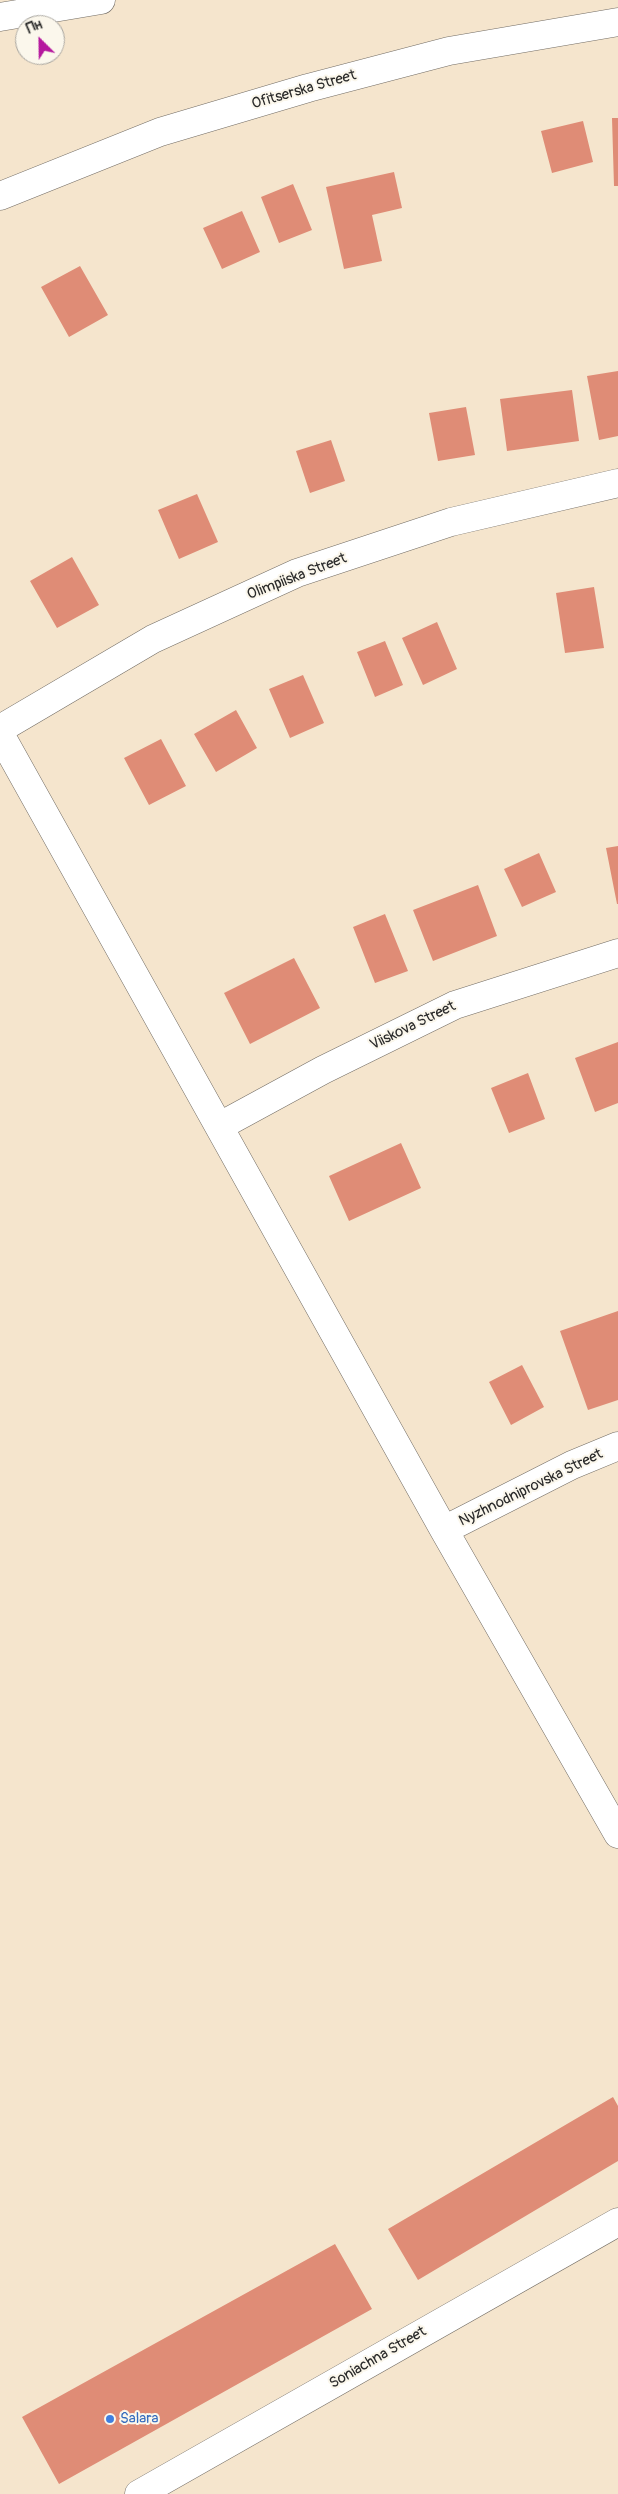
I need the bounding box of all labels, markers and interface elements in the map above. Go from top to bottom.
north arrow [15,15,65,65]
text: Пн [24,16,45,37]
street label: Ofitserska Street [250,67,358,113]
street label: Olimpiiska Street [245,550,349,604]
street label: Viiskova Street [367,998,459,1054]
street label: Nyzhnodniprovska Street [456,1445,606,1531]
street label: Soniachna Street [326,2323,430,2393]
place label: Salara [120,2410,159,2428]
marker: Salara [104,2413,116,2425]

